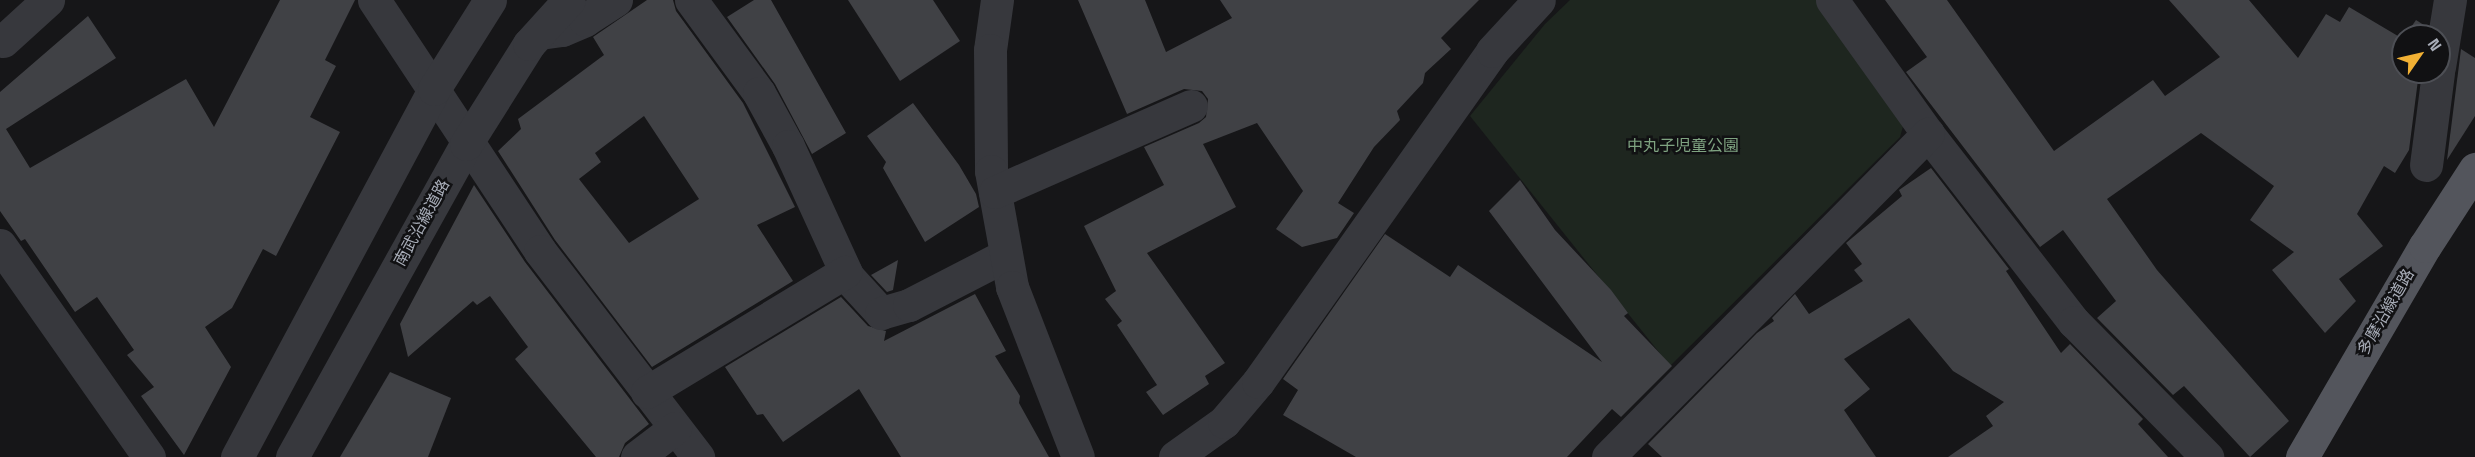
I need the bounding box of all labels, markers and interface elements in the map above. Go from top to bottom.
north arrow [2391,24,2451,84]
text: N [2423,34,2446,55]
park label: 中丸子児童公園 [1627,136,1739,156]
street label: 南武沿線道路 [390,176,454,270]
street label: 多摩沿線道路 [2354,266,2418,358]

